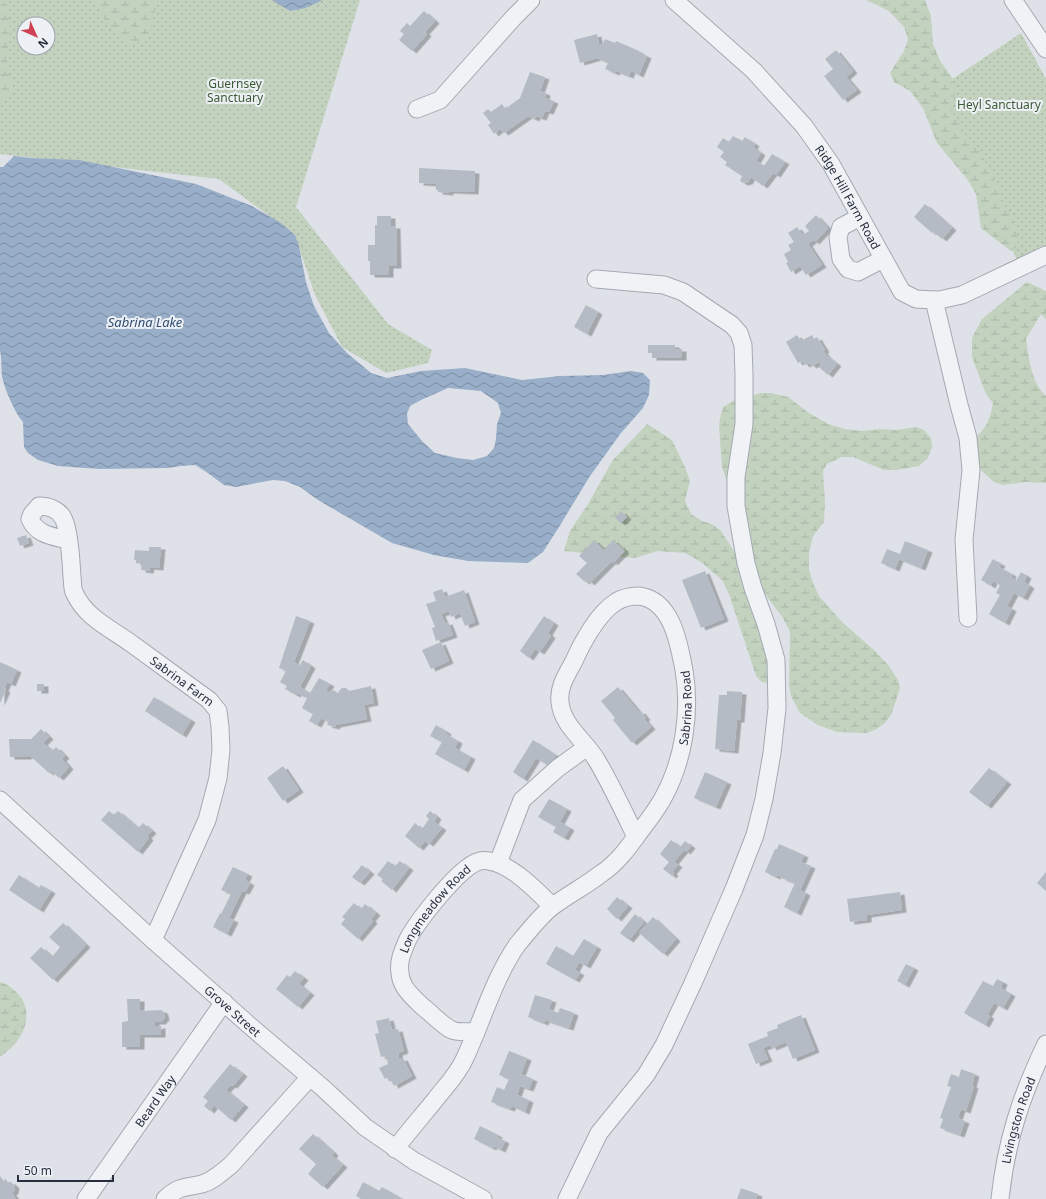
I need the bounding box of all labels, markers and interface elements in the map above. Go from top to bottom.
north arrow [16,16,56,56]
text: N [35,35,52,52]
park label: Guernsey Sanctuary [207,75,264,106]
park label: Heyl Sanctuary [957,96,1042,113]
street label: Ridge Hill Farm Road [811,141,885,252]
water label: Sabrina Lake [108,313,183,331]
street label: Sabrina Farm [147,652,218,710]
street label: Sabrina Road [674,669,695,747]
street label: Longmeadow Road [395,860,474,955]
street label: Grove Street [201,981,265,1041]
street label: Beard Way [131,1070,180,1130]
street label: Livingston Road [997,1074,1039,1165]
scale bar [18,1157,113,1183]
text: 50 m [24,1162,52,1179]

